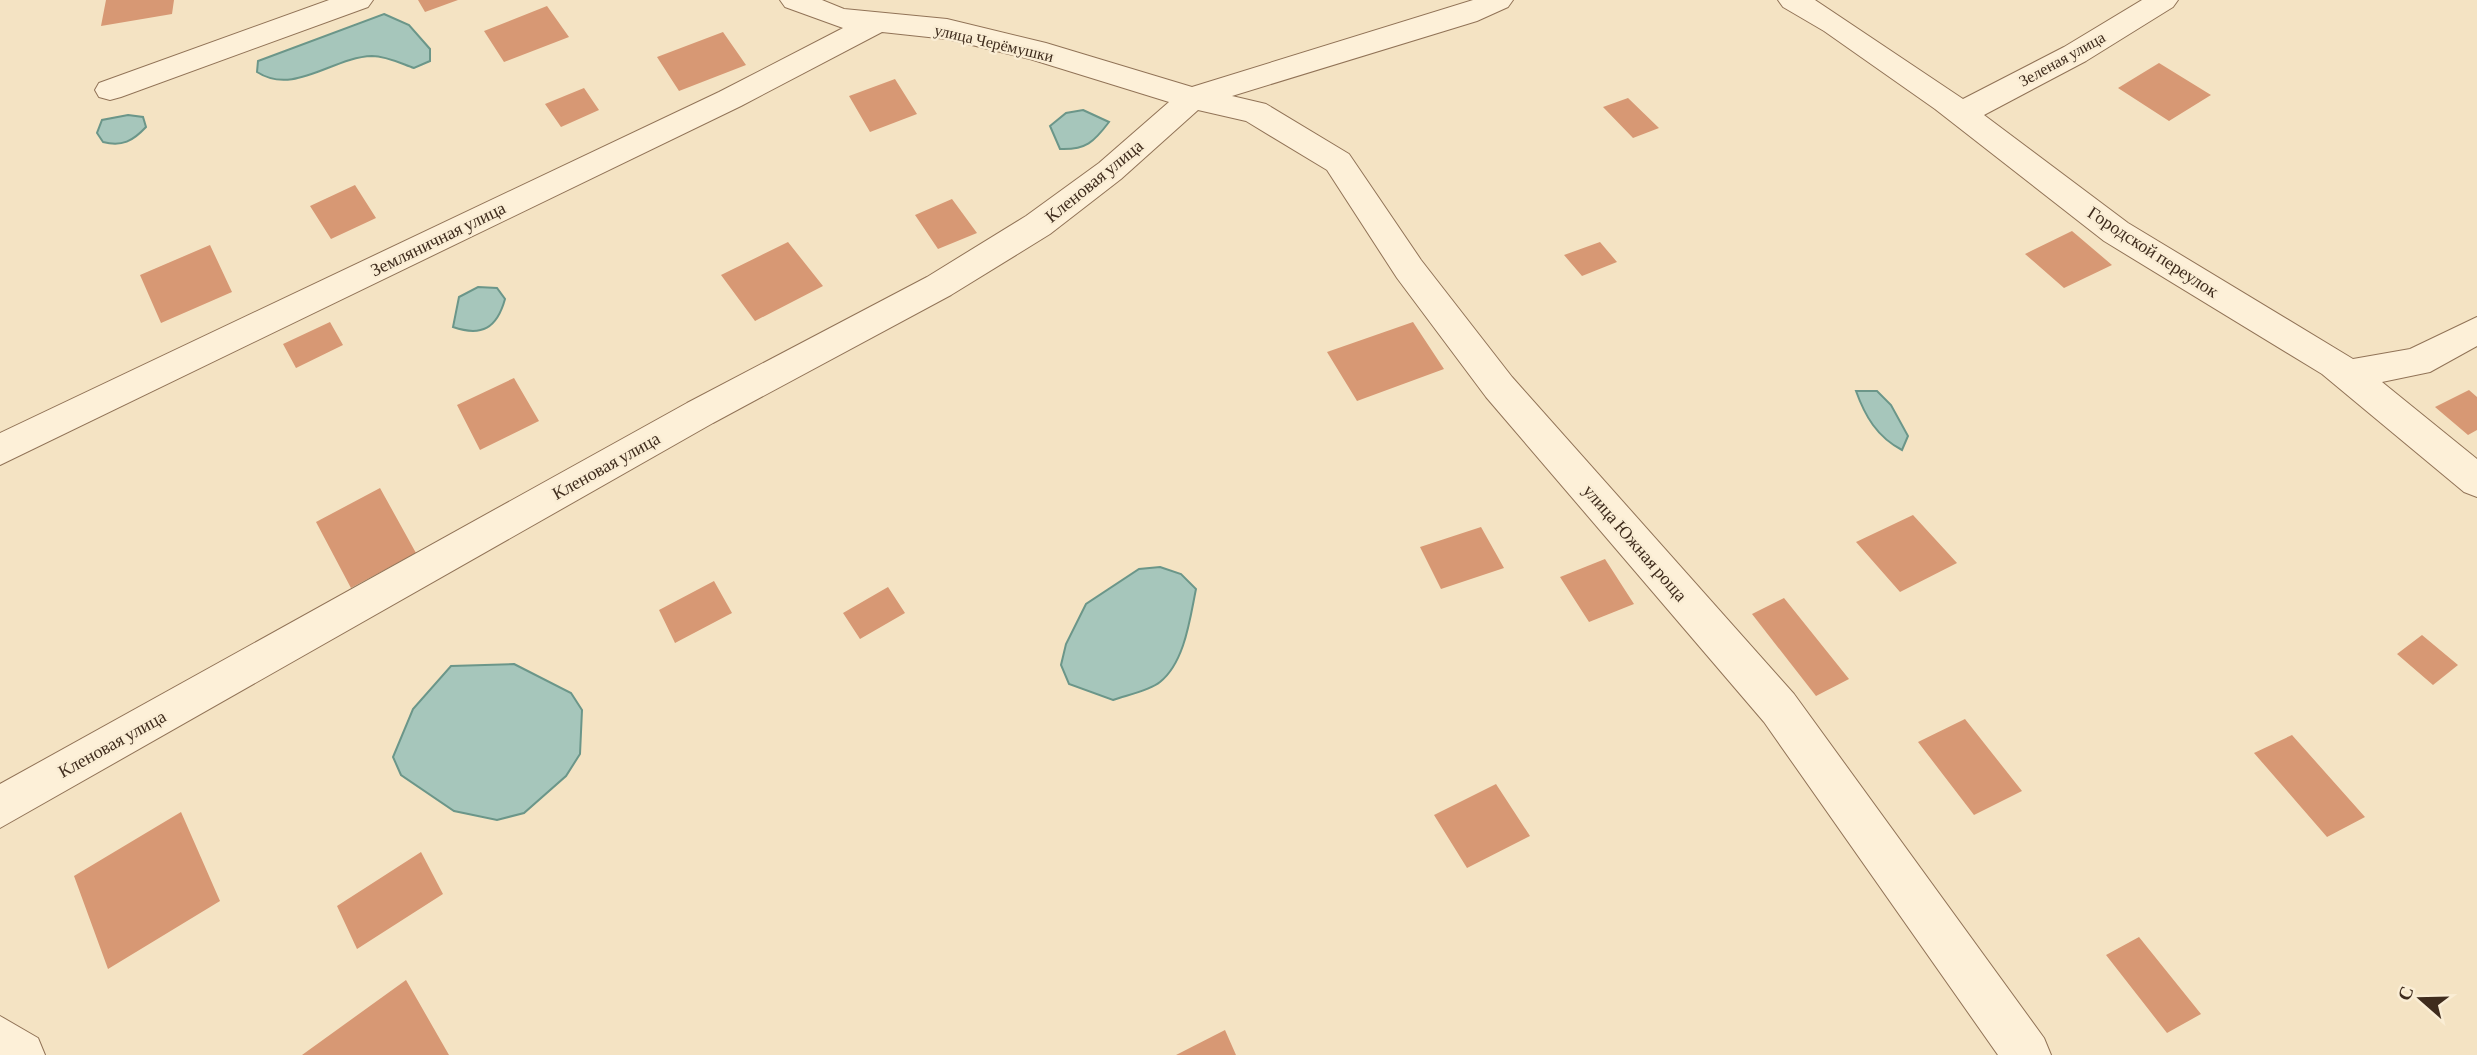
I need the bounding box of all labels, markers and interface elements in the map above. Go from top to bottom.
street label: улица Черёмушки [932,21,1056,66]
street label: Зеленая улица [2016,28,2108,91]
street label: Кленовая улица [1041,135,1147,227]
street label: Земляничная улица [367,198,509,280]
street label: Городской переулок [2084,202,2222,302]
street label: Кленовая улица [549,428,663,504]
street label: улица Южная роща [1579,481,1691,605]
street label: Кленовая улица [55,706,169,782]
north arrow [2386,964,2456,1034]
text: С [2393,983,2418,1003]

